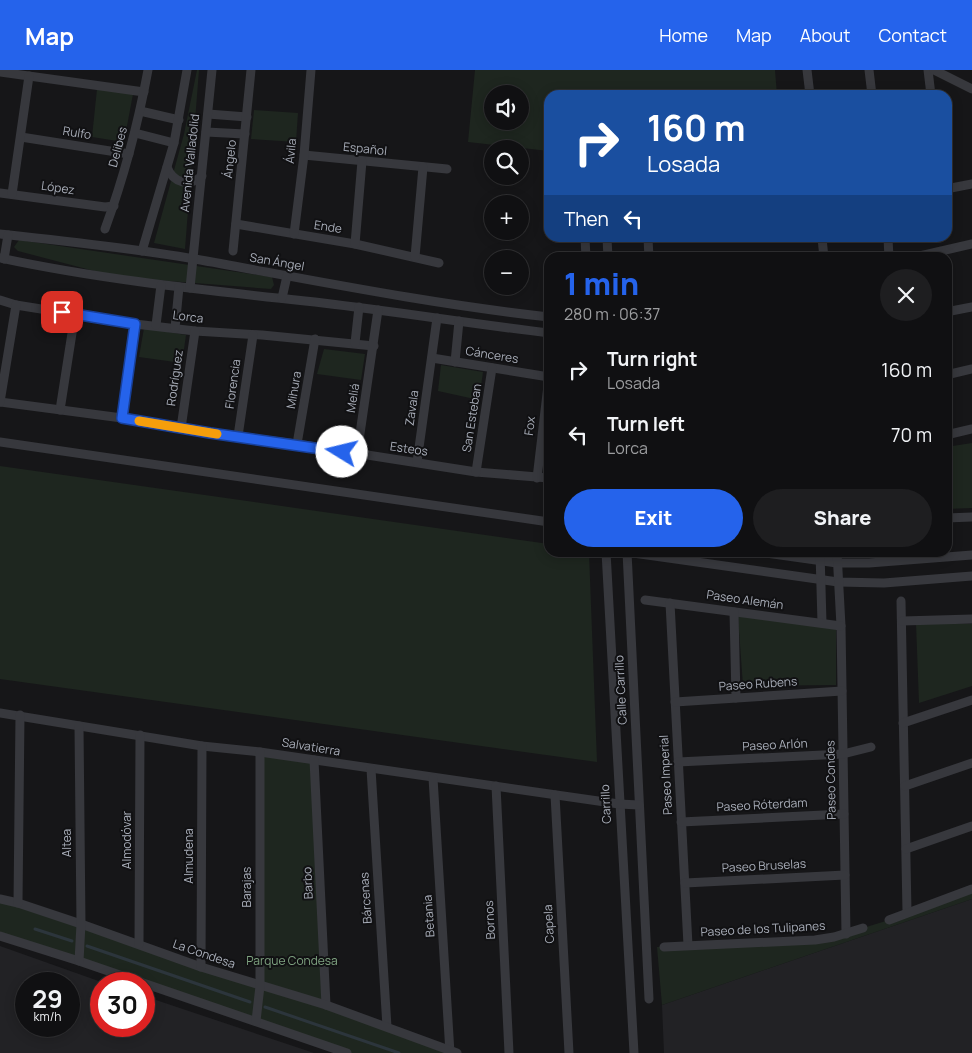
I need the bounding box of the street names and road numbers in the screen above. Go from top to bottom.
street label: Avenida Valladolid [176,113,203,213]
street label: Rulfo [62,122,93,143]
street label: Delibes [104,125,131,169]
street label: Ávila [281,137,300,165]
street label: Español [342,138,388,159]
street label: Ángelo [219,139,240,179]
street label: López [40,177,76,198]
street label: Ende [313,216,343,237]
street label: San Ángel [248,248,306,275]
street label: Lorca [172,306,204,327]
street label: Cánceres [464,342,520,367]
street label: Rodríguez [162,349,187,407]
street label: Florencia [221,358,244,410]
street label: Mihura [282,370,305,410]
street label: Meliá [342,382,363,414]
street label: San Esteban [458,382,485,453]
street label: Zavala [401,389,422,427]
street label: Fox [520,415,539,436]
street label: Esteos [389,437,429,460]
street label: Paseo Alemán [705,586,785,613]
street label: Calle Carrillo [610,655,631,725]
street label: Paseo Rubens [718,672,798,695]
street label: Salvatierra [281,733,342,760]
street label: Paseo Arlón [742,734,808,755]
street label: Paseo Imperial [655,735,676,815]
street label: Paseo Condes [821,740,840,820]
street label: Carrillo [596,784,615,824]
street label: Paseo Róterdam [716,794,808,815]
street label: Almodóvar [118,810,135,869]
street label: Almudena [180,828,197,884]
street label: Altea [58,829,75,857]
street label: Paseo Bruselas [721,855,807,876]
street label: Barbo [298,866,317,900]
street label: Barajas [238,867,255,907]
street label: Bárcenas [355,872,376,924]
street label: Betania [419,894,438,938]
street label: Bornos [480,900,499,940]
street label: Capela [539,904,558,944]
street label: Paseo de los Tulipanes [700,917,826,940]
street label: La Condesa [171,935,238,972]

